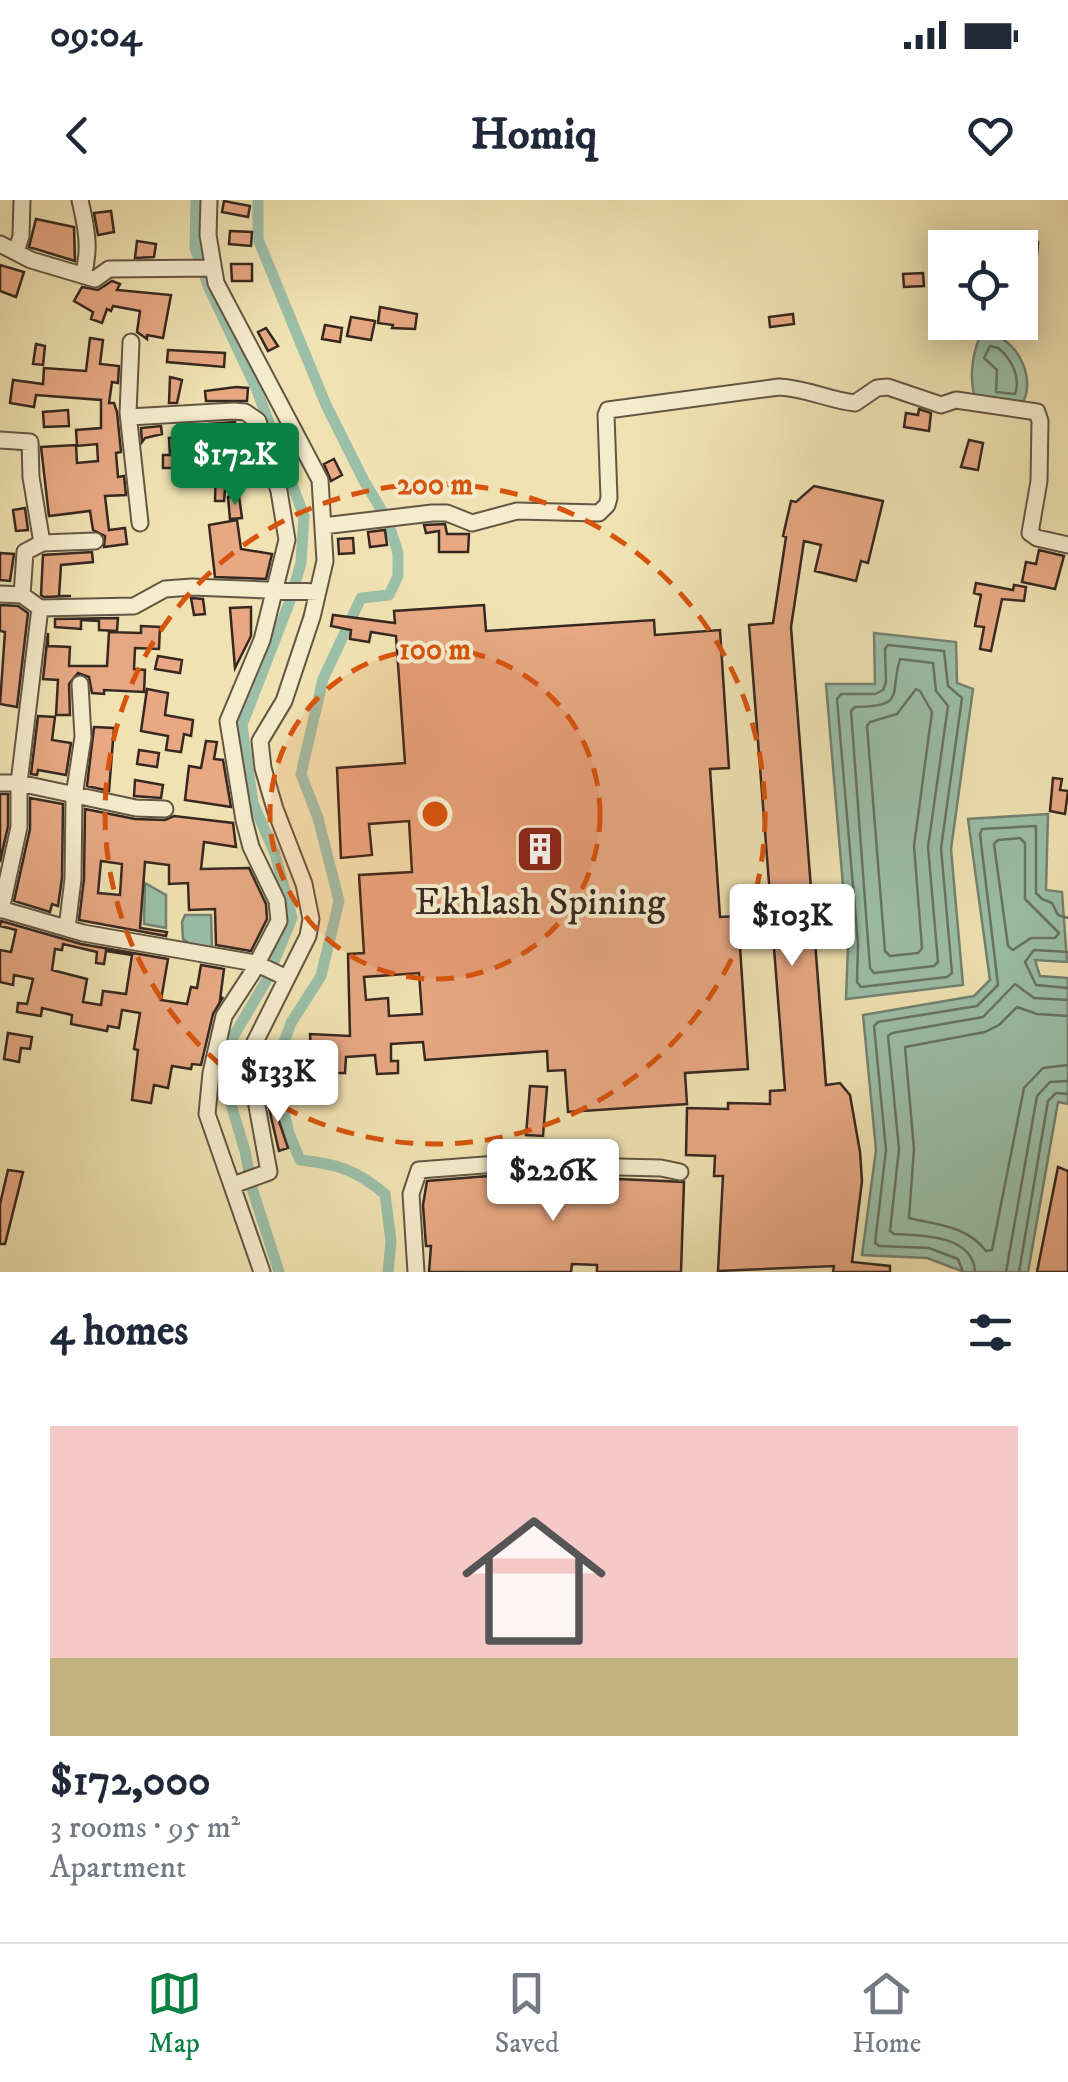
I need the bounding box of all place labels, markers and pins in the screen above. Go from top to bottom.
pin: $172K [165,423,305,508]
centre of rings [417,796,453,832]
building icon: Ekhlash Spining [514,823,566,875]
place label: Ekhlash Spining [415,879,666,927]
pin: $103K [722,884,862,969]
pin: $133K [208,1040,348,1125]
pin: $226K [483,1139,623,1224]

